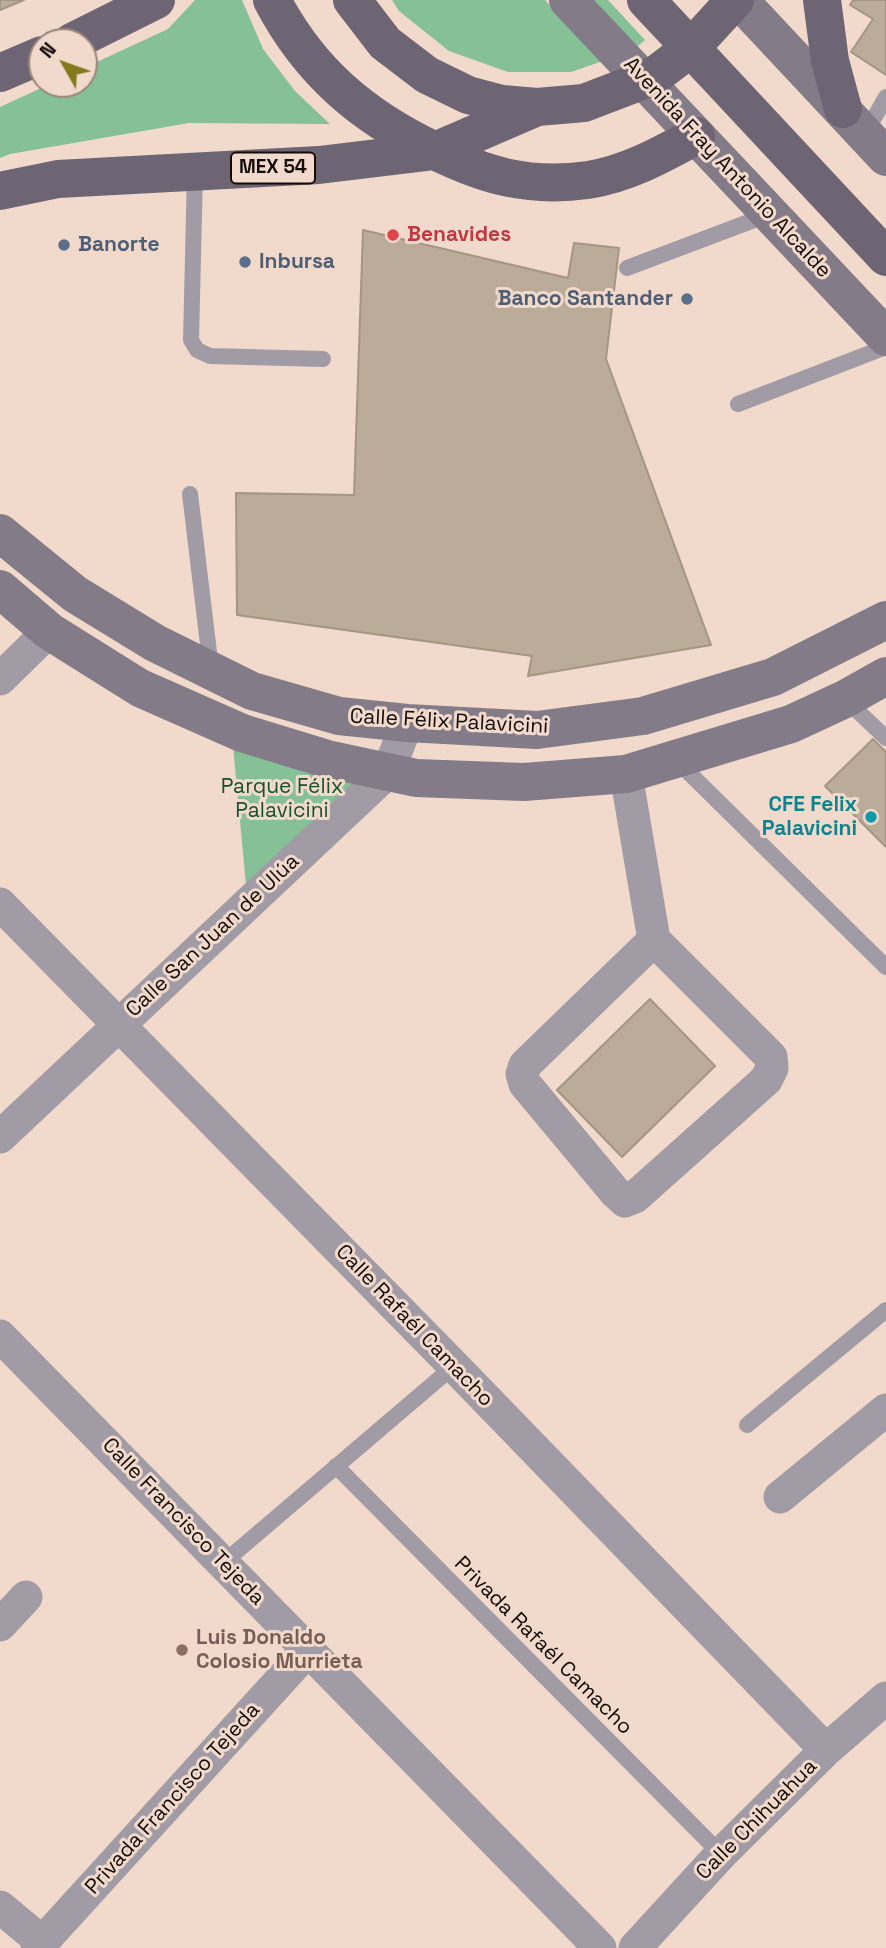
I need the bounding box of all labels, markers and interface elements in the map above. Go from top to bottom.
north arrow [28,28,98,98]
text: N [34,38,62,63]
street label: Avenida Fray Antonio Alcalde [618,52,836,284]
road number: MEX 54 [231,152,315,184]
place label: Benavides [407,222,511,248]
marker: Benavides [385,227,401,243]
place label: Banorte [78,232,160,258]
marker: Banorte [56,237,72,253]
place label: Inbursa [259,249,335,275]
marker: Inbursa [237,254,253,270]
place label: Banco Santander [498,286,673,312]
marker: Banco Santander [679,291,695,307]
street label: Calle Félix Palavicini [349,704,549,740]
park label: Parque Félix Palavicini [221,774,343,824]
place label: CFE Felix Palavicini [762,792,857,842]
marker: CFE Felix Palavicini [863,809,879,825]
street label: Calle San Juan de Ulúa [121,849,305,1023]
street label: Calle Rafaél Camacho [330,1240,498,1412]
street label: Calle Francisco Tejeda [96,1433,270,1611]
street label: Privada Rafaél Camacho [449,1552,637,1740]
place label: Luis Donaldo Colosio Murrieta [196,1625,363,1675]
marker: Luis Donaldo Colosio Murrieta [174,1642,190,1658]
street label: Privada Francisco Tejeda [80,1698,266,1900]
street label: Calle Chihuahua [691,1754,823,1886]

